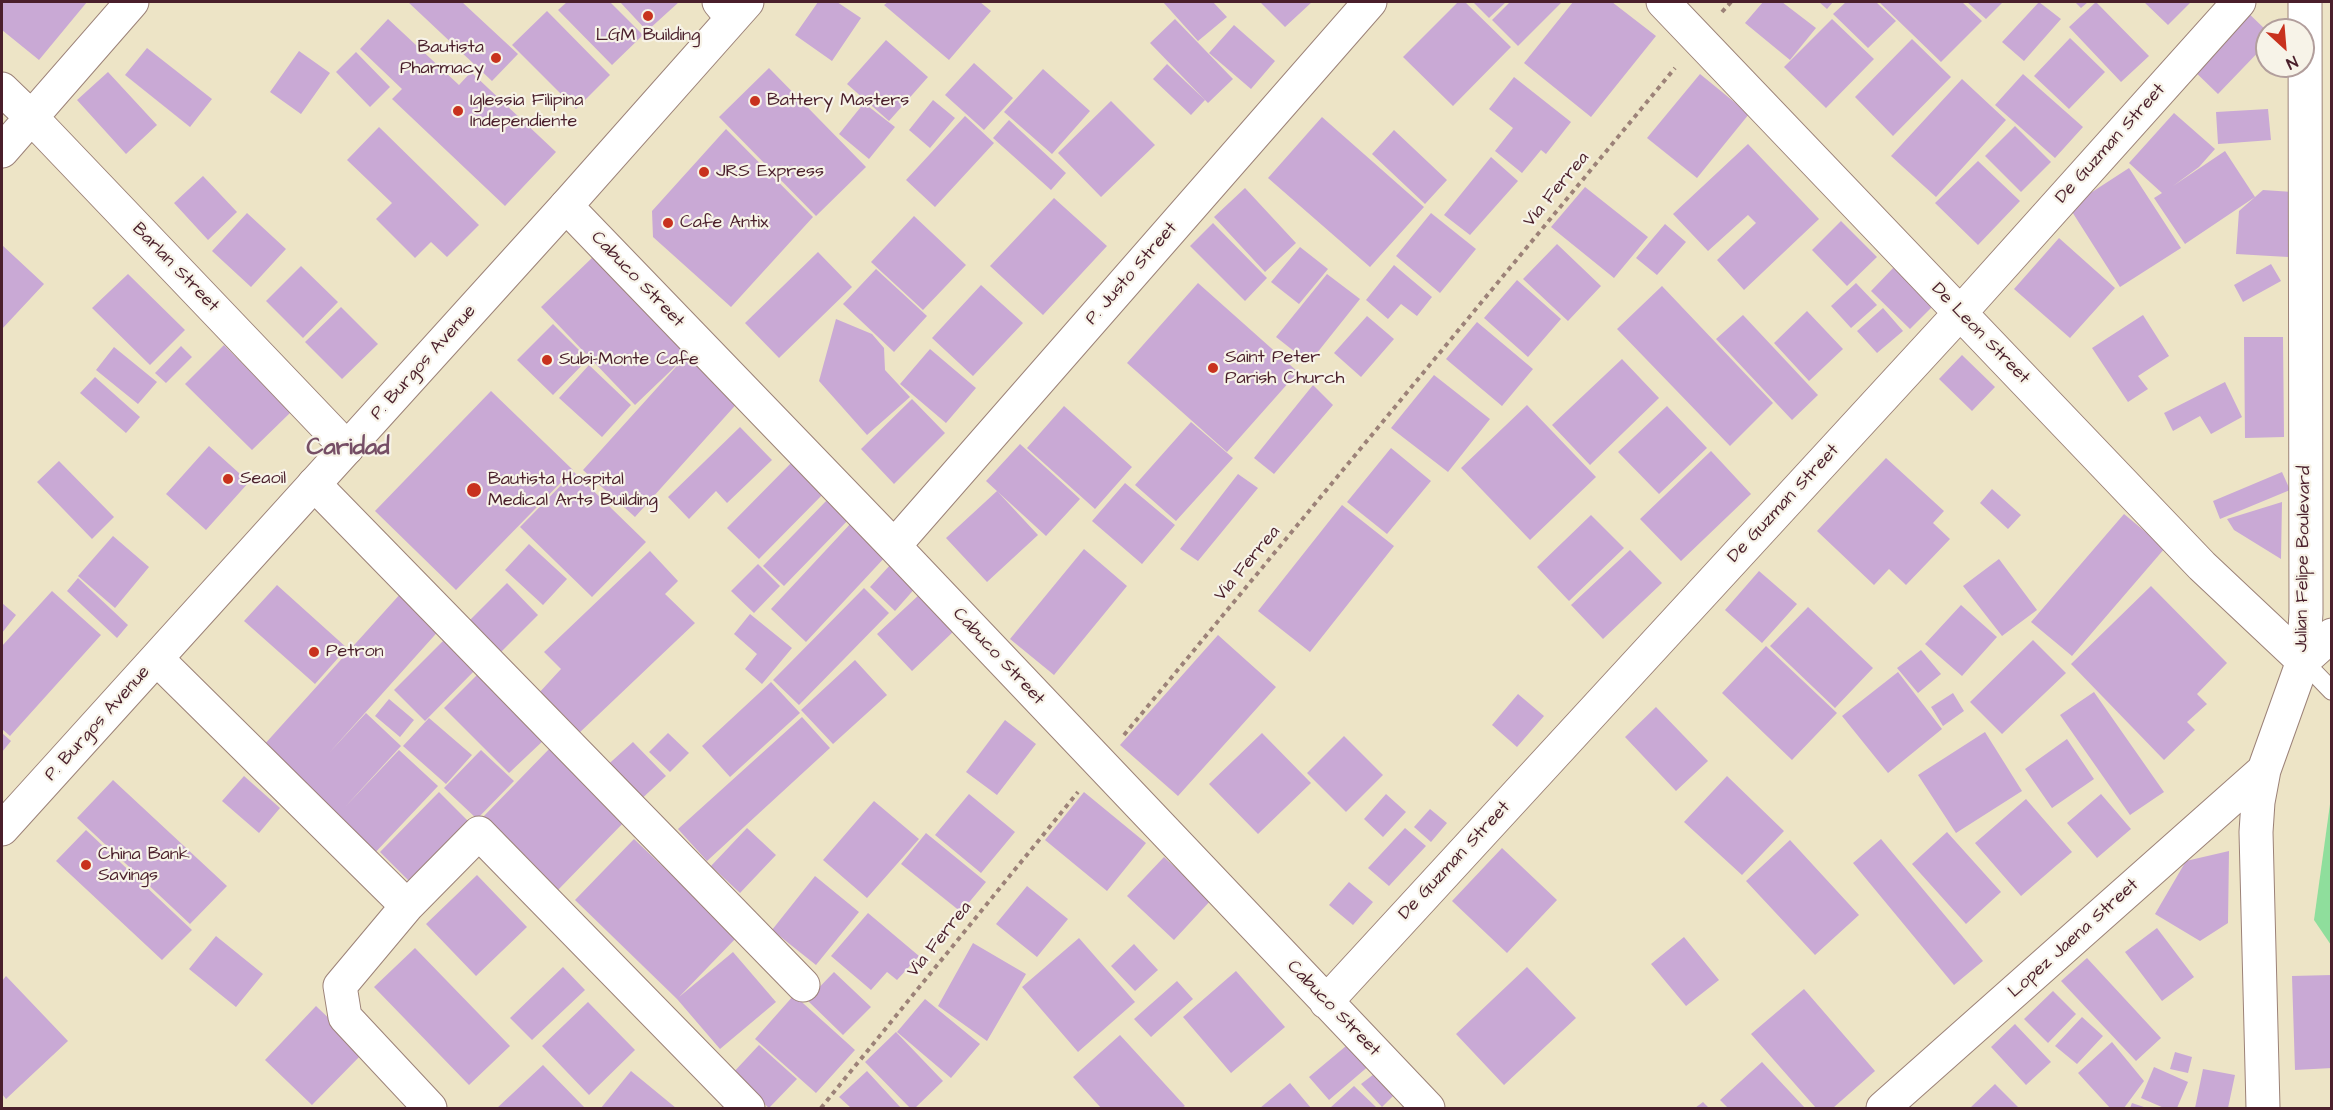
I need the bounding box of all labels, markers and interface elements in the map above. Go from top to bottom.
marker: LGM Building [641,9,655,23]
north arrow [2255,18,2315,78]
place label: LGM Building [596,25,700,47]
place label: Bautista Pharmacy [400,37,484,80]
text: N [2283,50,2301,74]
marker: Bautista Pharmacy [489,51,503,65]
street label: De Guzman Street [2051,80,2171,208]
place label: Iglessia Filipina Independiente [470,90,583,132]
place label: Battery Masters [767,90,909,112]
marker: Battery Masters [748,94,762,108]
marker: Iglessia Filipina Independiente [451,104,465,118]
street label: Via Ferrea [1519,148,1595,232]
place label: JRS Express [716,161,824,183]
marker: JRS Express [697,165,711,179]
place label: Cafe Antix [680,212,769,234]
marker: Cafe Antix [661,216,675,230]
street label: P. Justo Street [1082,218,1182,330]
street label: Barlan Street [127,219,223,317]
street label: Cabuco Street [586,227,688,333]
street label: De Leon Street [1926,279,2034,389]
street label: P. Burgos Avenue [367,301,481,425]
place label: Saint Peter Parish Church [1225,347,1344,389]
place label: Subi-Monte Cafe [559,349,699,371]
marker: Subi-Monte Cafe [540,353,554,367]
marker: Saint Peter Parish Church [1206,361,1220,375]
district label: Caridad [307,435,389,463]
street label: De Guzman Street [1724,440,1844,568]
street label: Julian Felipe Boulevard [2292,466,2316,652]
place label: Seaoil [240,468,286,490]
place label: Bautista Hospital Medical Arts Building [488,469,658,512]
marker: Seaoil [221,472,235,486]
marker: Bautista Hospital Medical Arts Building [465,481,483,499]
street label: Via Ferrea [1210,522,1286,606]
street label: Cabuco Street [947,604,1049,710]
place label: Petron [326,641,384,663]
marker: Petron [307,645,321,659]
street label: P. Burgos Avenue [41,662,155,786]
street label: De Guzman Street [1395,797,1515,925]
place label: China Bank Savings [98,844,190,886]
marker: China Bank Savings [79,858,93,872]
street label: Lopez Jaena Street [2004,875,2144,1003]
street label: Via Ferrea [903,898,977,982]
street label: Cabuco Street [1282,956,1384,1062]

